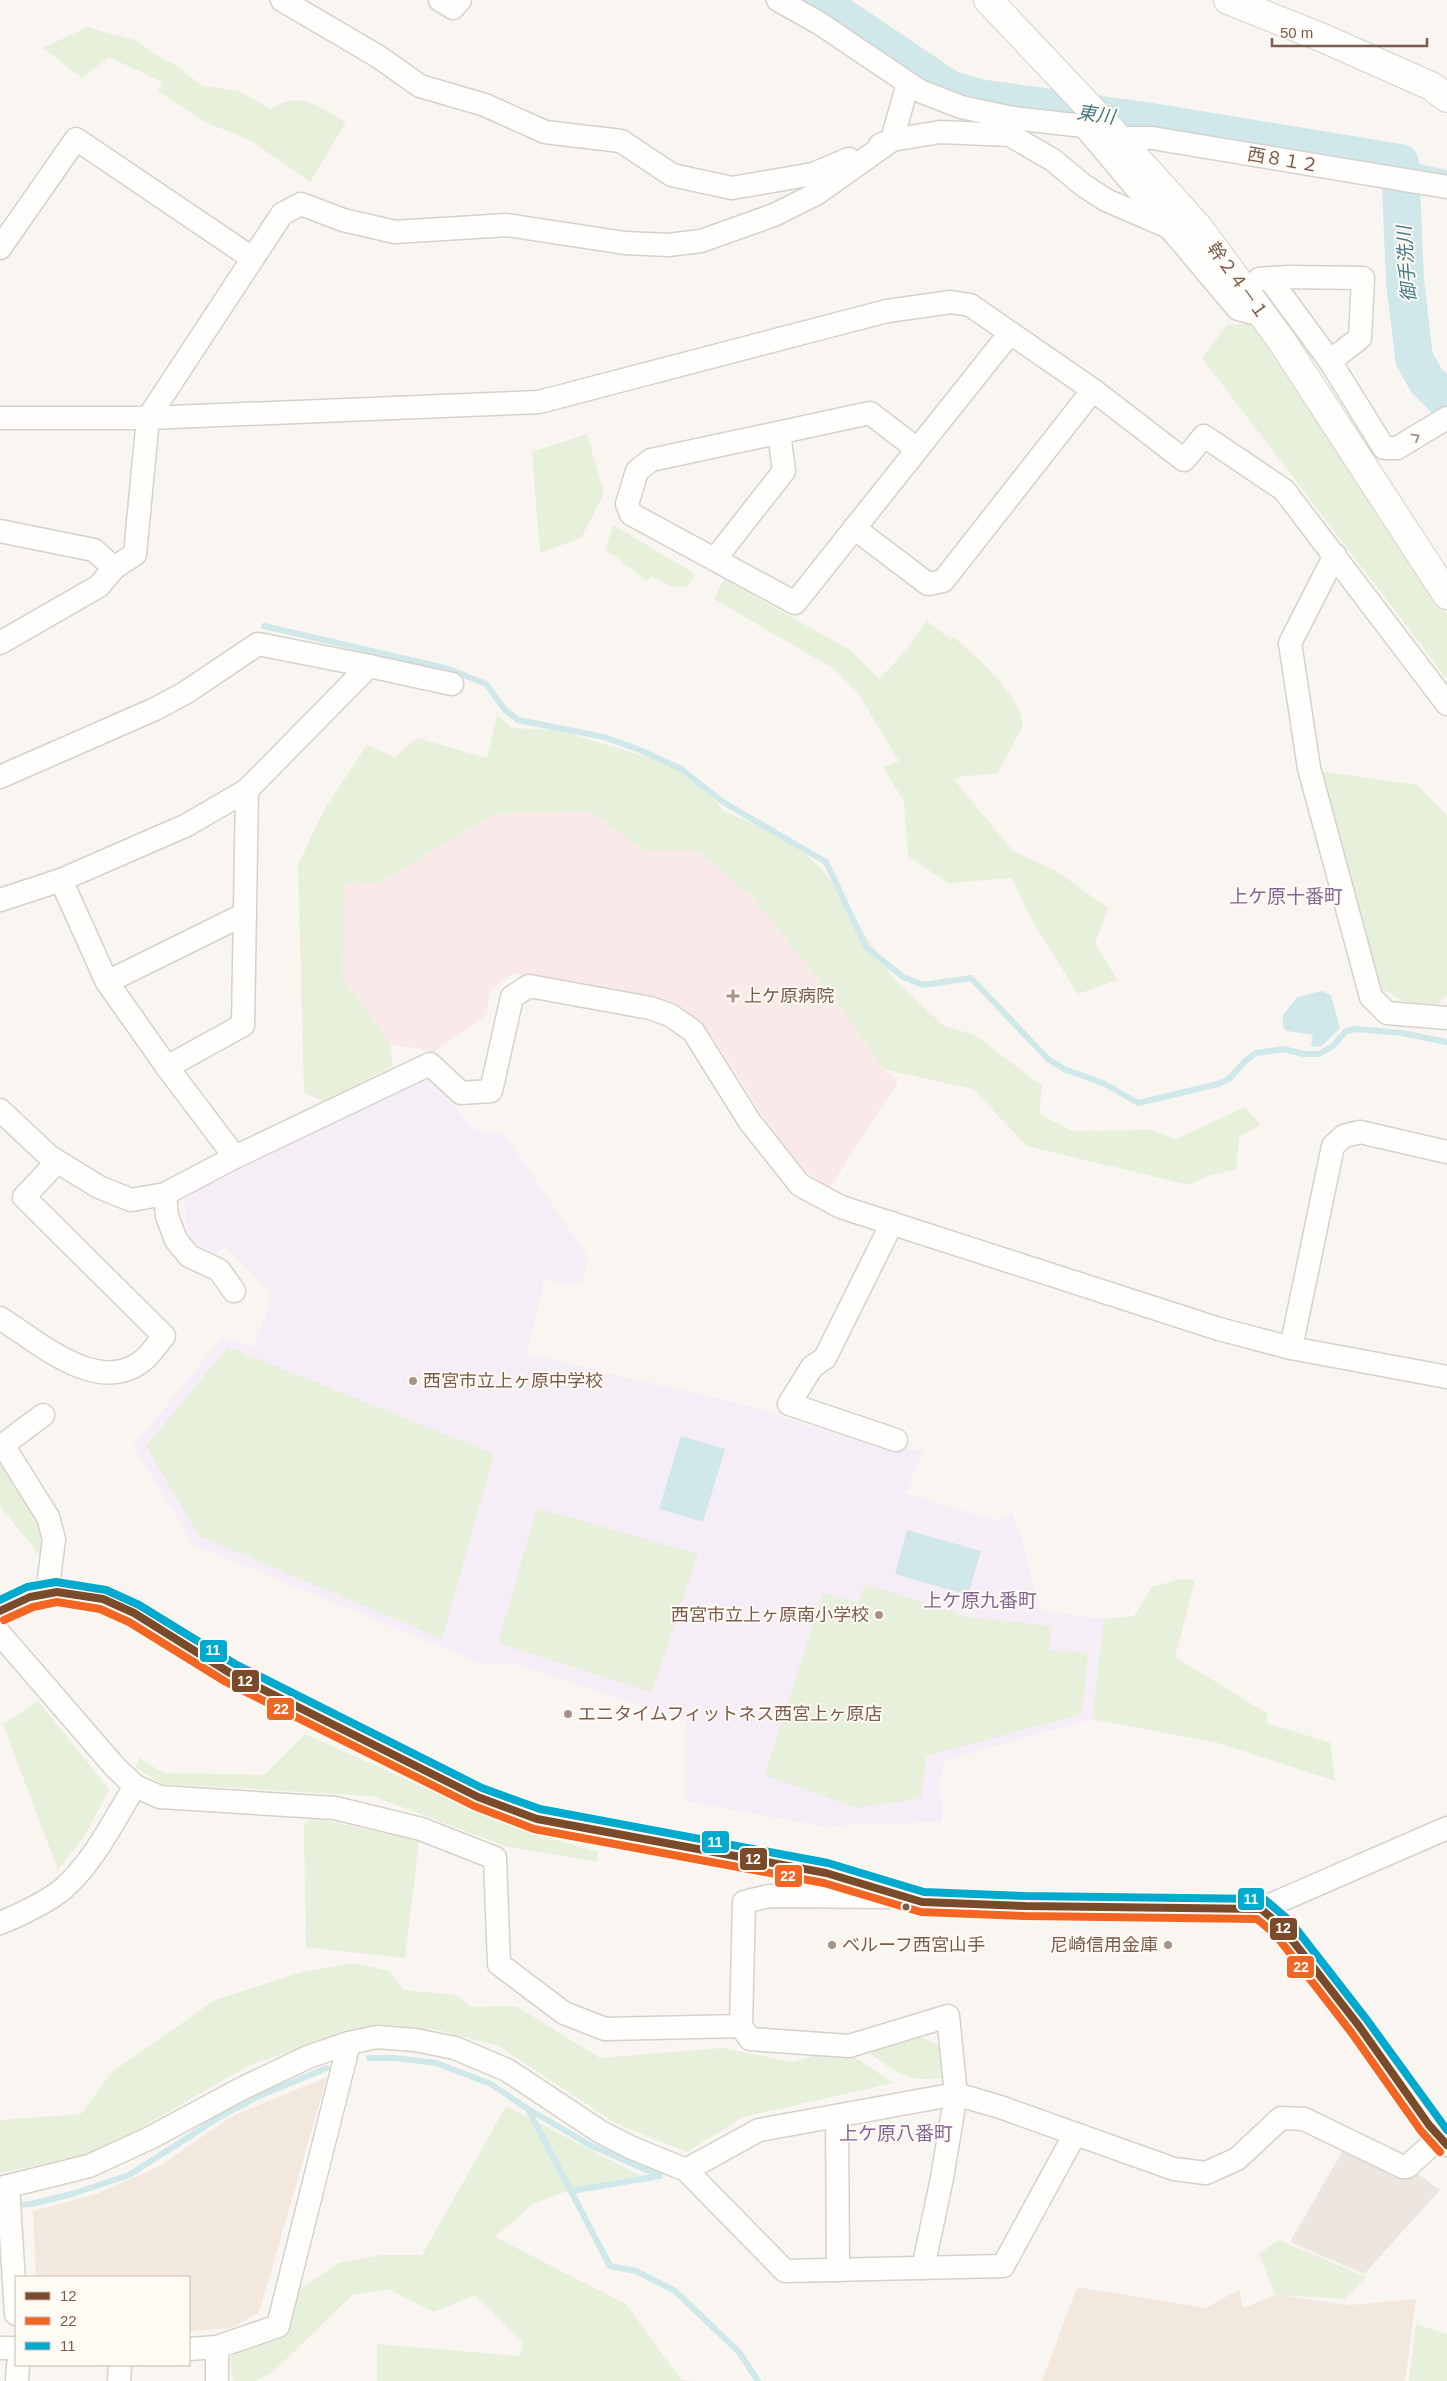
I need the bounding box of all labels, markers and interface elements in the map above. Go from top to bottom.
scale bar [1272,15,1427,47]
text: 50 m [1280,24,1313,41]
water label: 東川 [1076,101,1118,128]
street label: 西８１２ [1246,144,1320,176]
water label: 御手洗川 [1393,223,1420,303]
street label: 幹２４－１ [1203,239,1273,323]
one-way arrow [1411,433,1420,443]
district label: 上ケ原十番町 [1229,886,1343,907]
place label: 上ケ原病院 [744,986,834,1006]
marker: 上ケ原病院 [726,989,740,1003]
place label: 西宮市立上ヶ原中学校 [423,1371,603,1391]
marker: 西宮市立上ヶ原中学校 [407,1375,419,1387]
district label: 上ケ原九番町 [923,1590,1037,1611]
place label: 西宮市立上ヶ原南小学校 [671,1605,869,1625]
marker: 西宮市立上ヶ原南小学校 [873,1609,885,1621]
line badge: 11 [199,1639,228,1663]
text: 11 [206,1642,221,1658]
line badge: 12 [231,1669,260,1693]
text: 12 [237,1673,253,1689]
line badge: 22 [266,1697,295,1721]
text: 22 [273,1701,289,1717]
place label: エニタイムフィットネス西宮上ヶ原店 [578,1704,882,1724]
marker: エニタイムフィットネス西宮上ヶ原店 [562,1708,574,1720]
line badge: 11 [701,1830,730,1854]
text: 11 [708,1834,723,1850]
line badge: 12 [739,1847,768,1871]
text: 12 [745,1851,761,1867]
line badge: 22 [774,1864,803,1888]
text: 22 [780,1868,796,1884]
line badge: 11 [1237,1887,1265,1911]
text: 11 [1244,1891,1259,1907]
unlabelled marker [901,1902,911,1912]
line badge: 12 [1269,1917,1298,1941]
text: 12 [1275,1920,1291,1936]
place label: ベルーフ西宮山手 [842,1935,985,1955]
place label: 尼崎信用金庫 [1050,1935,1158,1955]
marker: ベルーフ西宮山手 [826,1939,838,1951]
marker: 尼崎信用金庫 [1162,1939,1174,1951]
line badge: 22 [1286,1955,1315,1979]
text: 22 [1293,1959,1309,1975]
district label: 上ケ原八番町 [839,2123,953,2144]
legend [15,2276,190,2366]
text: 12 [60,2287,77,2304]
text: 22 [60,2312,77,2329]
text: 11 [60,2337,76,2354]

